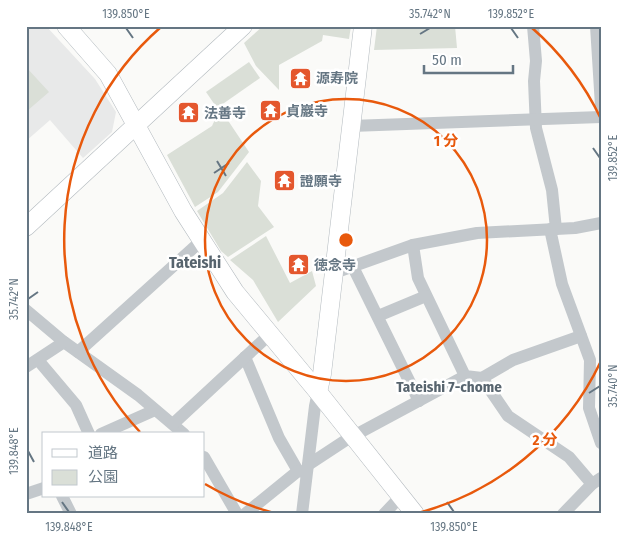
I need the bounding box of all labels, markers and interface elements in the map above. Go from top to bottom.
text: 139.850°E [102,7,150,21]
text: 35.742°N [409,7,451,21]
text: 139.852°E [488,7,535,21]
scale bar [424,42,513,74]
text: 50 m [432,51,462,69]
temple icon: 源寿院 [288,66,312,90]
place label: 源寿院 [316,70,358,87]
temple icon: 貞巖寺 [258,99,282,123]
temple icon: 法善寺 [176,101,200,125]
place label: 貞巖寺 [286,103,328,120]
place label: 法善寺 [204,105,246,122]
text: 1 分 [434,132,458,150]
text: 139.852°E [606,134,620,181]
temple icon: 證願寺 [272,169,296,193]
place label: 證願寺 [300,173,342,190]
centre of rings [337,231,355,249]
district label: Tateishi [169,253,221,272]
temple icon: 徳念寺 [286,253,310,277]
place label: 徳念寺 [314,257,356,274]
text: 35.742°N [7,278,21,320]
text: 35.740°N [606,365,620,407]
district label: Tateishi 7-chome [396,378,502,396]
text: 139.848°E [7,427,21,475]
text: 2 分 [531,431,558,449]
legend [42,432,205,498]
text: 道路 [88,444,118,462]
text: 公園 [88,468,118,486]
text: 139.848°E [45,520,93,534]
text: 139.850°E [430,520,478,534]

